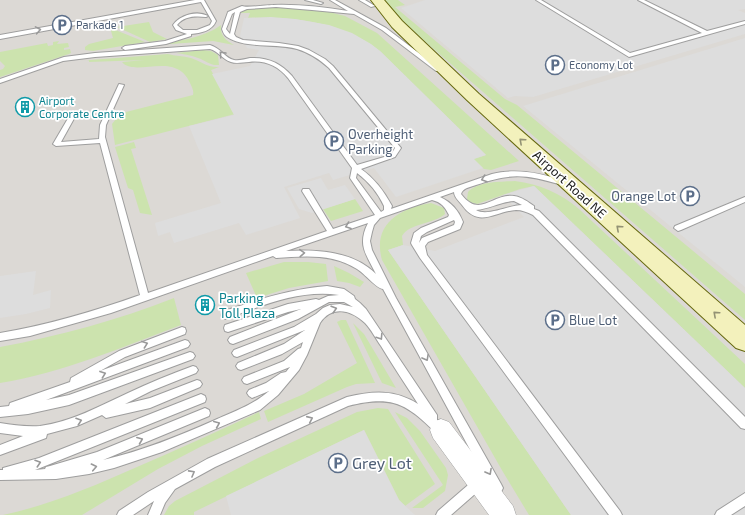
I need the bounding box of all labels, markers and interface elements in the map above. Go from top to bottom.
parking icon: Parkade 1 [51,14,73,36]
place label: Parkade 1 [76,18,124,31]
one-way arrow [35,26,41,34]
one-way arrow [220,51,227,59]
parking icon: Economy Lot [544,54,566,76]
place label: Economy Lot [569,58,633,71]
place label: Airport Corporate Centre [39,94,125,120]
building icon: Airport Corporate Centre [14,96,36,118]
place label: Overheight Parking [348,126,413,157]
parking icon: Overheight Parking [323,130,345,152]
one-way arrow [519,138,527,146]
street label: Airport Road NE [530,147,610,221]
one-way arrow [481,174,488,183]
parking icon: Orange Lot [679,185,701,207]
place label: Orange Lot [611,188,676,204]
one-way arrow [345,221,352,229]
one-way arrow [616,225,624,232]
one-way arrow [299,248,305,257]
place label: Parking Toll Plaza [219,290,275,321]
building icon: Parking Toll Plaza [194,294,216,316]
one-way arrow [330,305,337,314]
parking icon: Blue Lot [544,309,566,331]
place label: Blue Lot [569,312,617,328]
one-way arrow [713,312,721,319]
one-way arrow [375,332,382,339]
one-way arrow [142,341,149,349]
one-way arrow [421,354,428,362]
one-way arrow [100,371,107,379]
one-way arrow [306,416,313,424]
one-way arrow [76,417,83,425]
one-way arrow [213,420,220,428]
one-way arrow [137,436,144,444]
parking icon: Grey Lot [327,452,349,474]
place label: Grey Lot [352,453,412,472]
one-way arrow [34,459,41,468]
one-way arrow [91,463,97,471]
one-way arrow [484,468,491,475]
one-way arrow [188,471,195,478]

